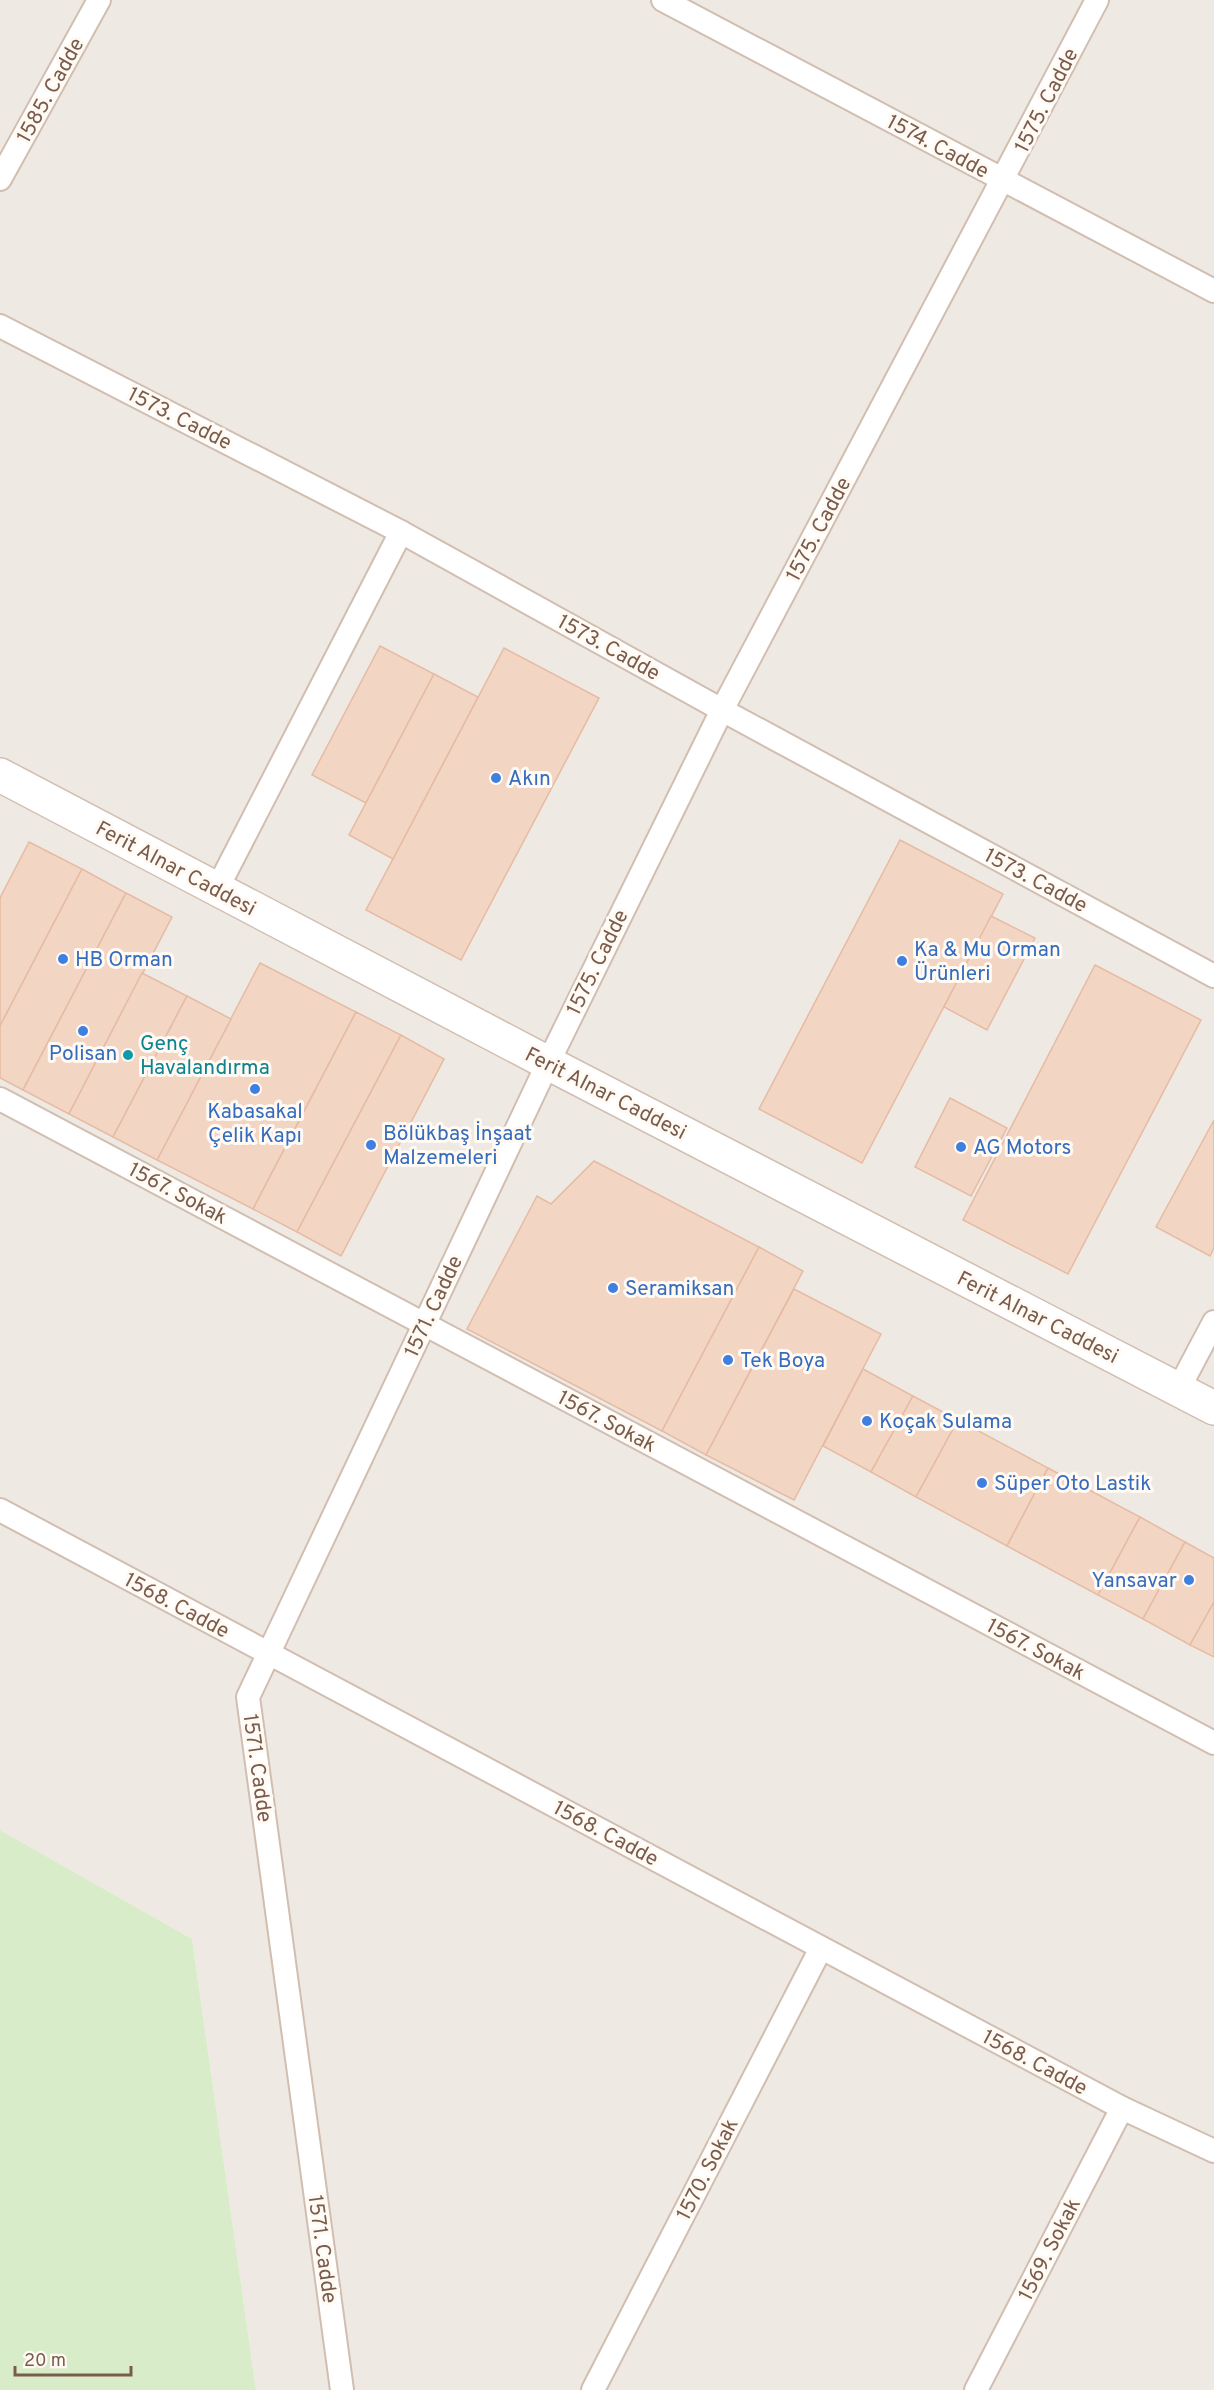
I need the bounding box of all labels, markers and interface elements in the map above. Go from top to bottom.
street label: 1585. Cadde [11,33,91,148]
street label: 1575. Cadde [1009,44,1085,158]
street label: 1574. Cadde [881,109,993,186]
street label: 1573. Cadde [123,382,236,457]
street label: 1575. Cadde [781,473,858,586]
street label: 1573. Cadde [552,609,664,688]
place label: Akın [508,766,551,793]
marker: Akın [489,771,503,785]
street label: Ferit Alnar Caddesi [90,816,260,923]
street label: 1573. Cadde [979,843,1092,920]
street label: 1575. Cadde [561,905,636,1020]
place label: Ka & Mu Orman Ürünleri [914,937,1061,988]
place label: HB Orman [75,947,173,974]
marker: HB Orman [56,952,70,966]
marker: Ka & Mu Orman Ürünleri [895,954,909,968]
marker: Polisan [76,1024,90,1038]
place label: Genç Havalandırma [140,1031,270,1082]
place label: Polisan [49,1041,117,1068]
street label: Ferit Alnar Caddesi [520,1042,691,1147]
marker: Genç Havalandırma [121,1048,135,1062]
marker: Kabasakal Çelik Kapı [248,1082,262,1096]
place label: Kabasakal Çelik Kapı [207,1099,303,1150]
place label: Bölükbaş İnşaat Malzemeleri [383,1121,532,1172]
place label: AG Motors [973,1135,1071,1162]
marker: Bölükbaş İnşaat Malzemeleri [364,1138,378,1152]
marker: AG Motors [954,1140,968,1154]
street label: 1567. Sokak [123,1157,231,1232]
street label: 1571. Cadde [399,1251,470,1362]
street label: Ferit Alnar Caddesi [952,1266,1123,1371]
place label: Seramiksan [625,1276,734,1303]
marker: Seramiksan [606,1281,620,1295]
place label: Tek Boya [740,1348,825,1375]
marker: Tek Boya [721,1353,735,1367]
street label: 1567. Sokak [552,1385,660,1460]
place label: Koçak Sulama [879,1409,1012,1436]
marker: Koçak Sulama [860,1414,874,1428]
place label: Süper Oto Lastik [994,1471,1151,1498]
marker: Süper Oto Lastik [975,1476,989,1490]
street label: 1568. Cadde [119,1567,234,1645]
place label: Yansavar [1091,1568,1177,1595]
marker: Yansavar [1182,1573,1196,1587]
street label: 1567. Sokak [981,1613,1089,1688]
street label: 1571. Cadde [236,1712,277,1824]
street label: 1568. Cadde [548,1795,663,1873]
street label: 1568. Cadde [977,2024,1092,2102]
street label: 1570. Sokak [671,2114,746,2225]
street label: 1571. Cadde [301,2193,342,2305]
street label: 1569. Sokak [1013,2194,1088,2306]
scale bar [15,2339,130,2377]
text: 20 m [24,2350,66,2373]

